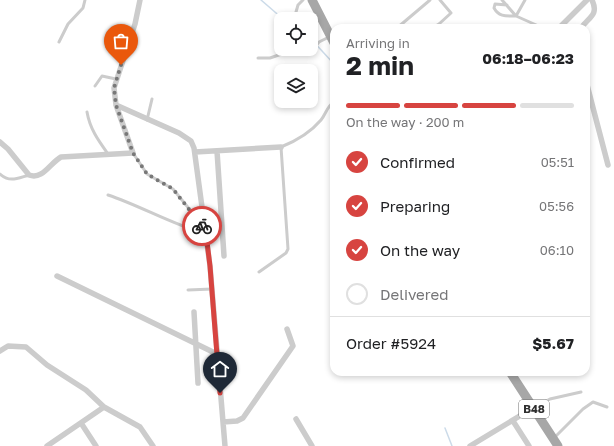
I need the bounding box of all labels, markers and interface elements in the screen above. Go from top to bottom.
map controls [274,12,318,108]
button: locate [274,12,318,56]
pin [104,24,138,65]
icon: bag [110,30,132,52]
text: Arriving in [346,35,410,51]
text: 06:18–06:23 [482,49,574,67]
text: 2 min [346,50,414,81]
button: layers [274,64,318,108]
text: On the way · 200 m [346,114,464,130]
icon: check [346,151,368,173]
text: Confirmed [380,153,455,171]
text: 05:51 [541,154,574,170]
icon: check [346,195,368,217]
text: Preparing [380,197,450,215]
text: 05:56 [539,198,574,214]
courier [182,206,222,246]
icon: bike [191,215,213,237]
icon: check [346,239,368,261]
text: On the way [380,241,460,259]
text: 06:10 [540,242,574,258]
text: Delivered [380,285,448,303]
text: Order #5924 [346,334,436,352]
text: $5.67 [532,334,574,352]
pin [203,352,237,393]
icon: home [209,358,231,380]
road number: B48 [519,400,549,418]

